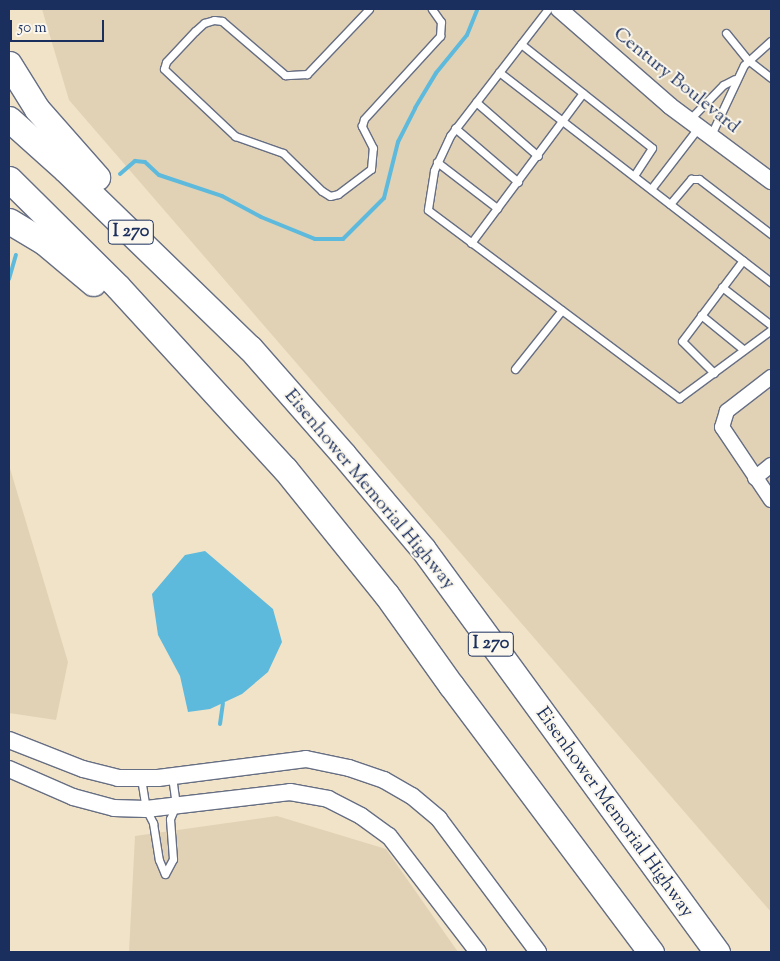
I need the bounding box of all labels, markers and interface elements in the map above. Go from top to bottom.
scale bar [12,10,106,42]
text: 50 m [18,18,47,39]
street label: Century Boulevard [608,23,744,139]
road number: I 270 [107,216,155,248]
street label: Eisenhower Memorial Highway [279,385,459,595]
road number: I 270 [467,629,515,660]
street label: Eisenhower Memorial Highway [530,703,698,923]

